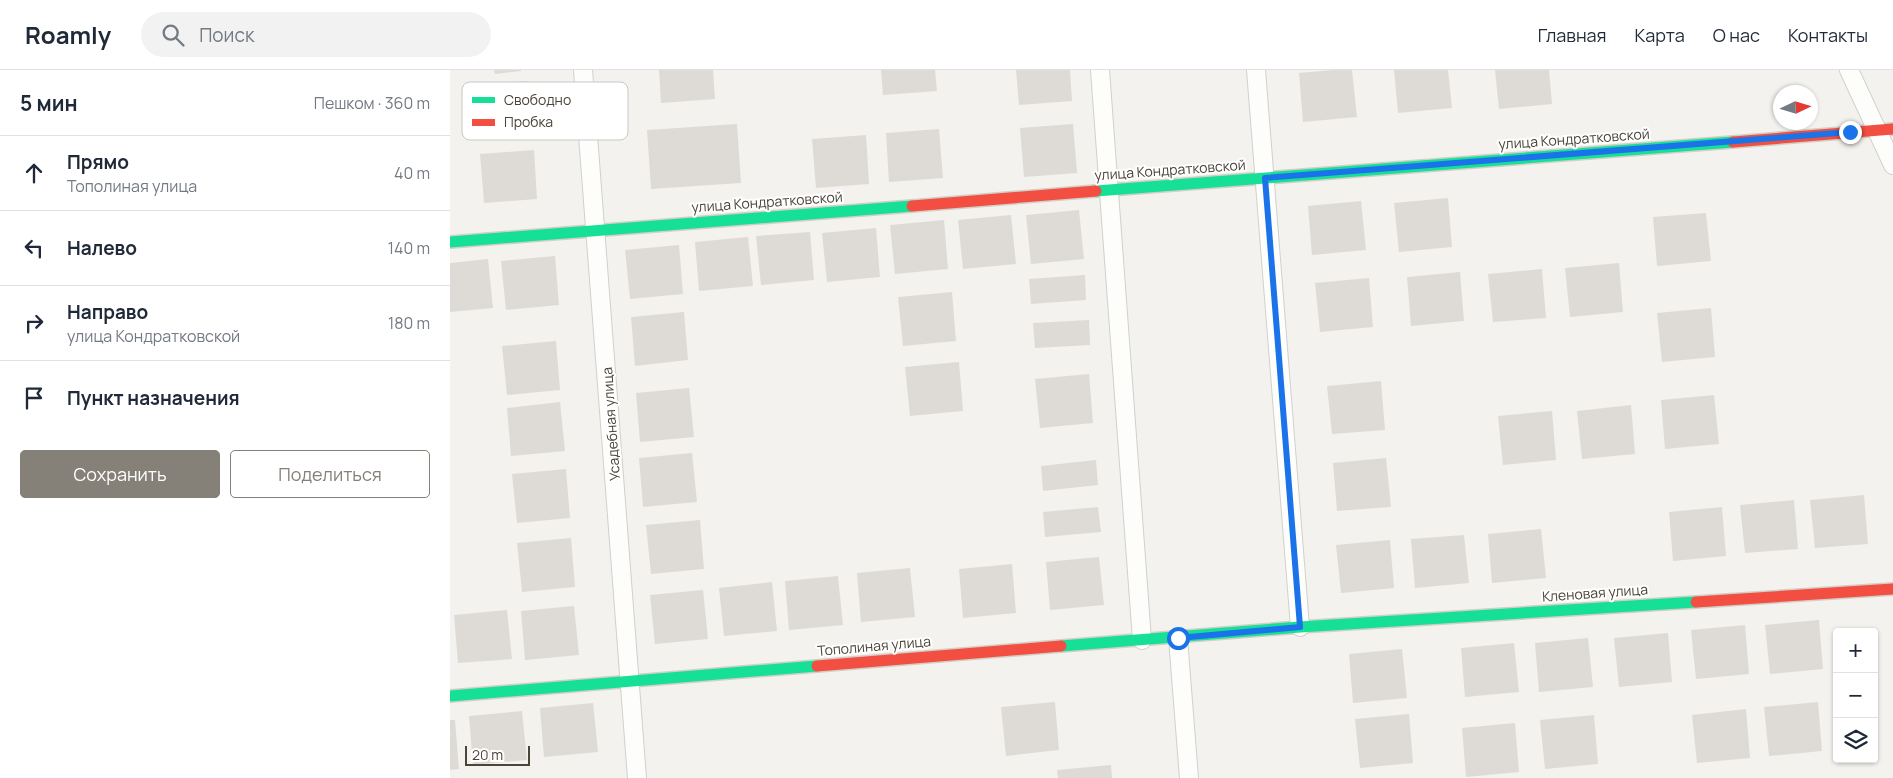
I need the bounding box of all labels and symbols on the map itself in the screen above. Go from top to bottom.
legend [462,82,628,140]
north arrow [1773,85,1818,130]
text: Свободно [504,90,571,109]
text: Пробка [504,112,553,131]
route end [1839,121,1862,144]
street label: улица Кондратковской [1498,124,1650,153]
street label: улица Кондратковской [1094,155,1246,184]
street label: улица Кондратковской [691,187,843,216]
street label: Усадебная улица [597,367,624,482]
street label: Кленовая улица [1541,579,1648,606]
route start [1167,627,1190,650]
street label: Тополиная улица [816,631,932,660]
scale bar [465,743,530,766]

